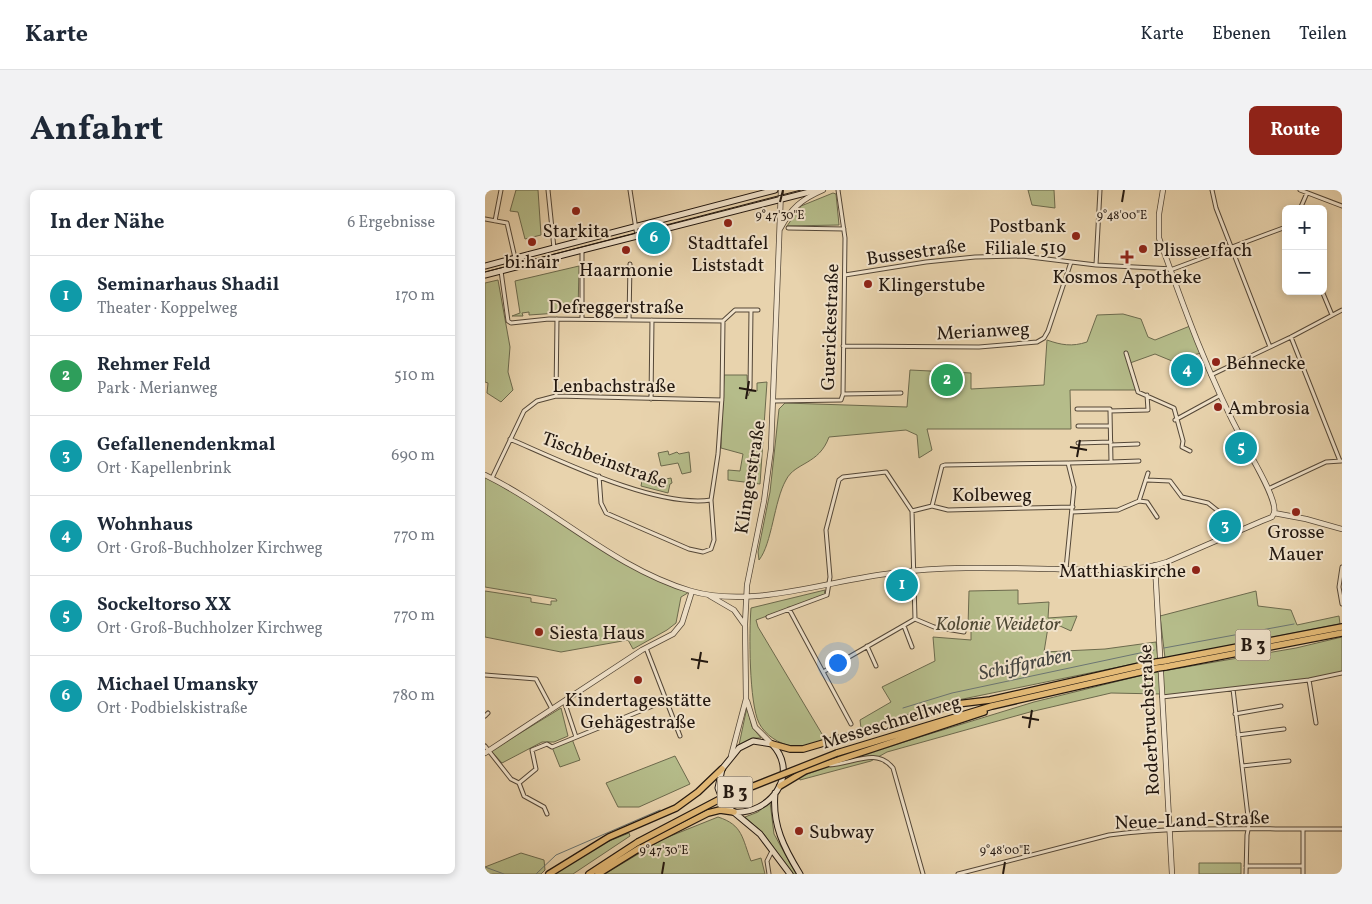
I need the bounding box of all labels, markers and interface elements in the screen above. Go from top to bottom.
text: Karte [25,18,88,52]
text: Karte [1140,22,1184,47]
text: Ebenen [1212,22,1271,47]
text: Teilen [1299,22,1347,47]
text: Anfahrt [30,106,163,154]
button: Route [1249,106,1342,155]
marker: Starkita [570,205,582,217]
map controls [1282,205,1327,295]
button: + [1282,205,1327,250]
text: In der Nähe [50,208,165,237]
text: 9°47'30"E [755,208,805,224]
text: 9°48'00"E [1097,208,1147,224]
text: 6 Ergebnisse [347,212,435,234]
place label: Postbank Filiale 519 [984,214,1066,262]
marker: Stadttafel Liststadt [722,217,734,229]
place label: Starkita [543,219,609,245]
pin: 6 [638,219,670,257]
marker: Postbank Filiale 519 [1070,230,1082,242]
place label: Stadttafel Liststadt [687,231,769,279]
street label: Bussestraße [865,233,968,273]
marker: bi:hair [526,236,538,248]
place label: Plissee1fach [1153,238,1252,264]
marker: Plissee1fach [1137,243,1149,255]
marker: Haarmonie [620,244,632,256]
place label: bi:hair [504,250,560,276]
button: − [1282,250,1327,295]
marker: Kosmos Apotheke [1121,251,1133,263]
place label: Haarmonie [579,258,673,284]
street label: Guerickestraße [816,263,846,391]
place label: Kosmos Apotheke [1053,265,1201,291]
text: Seminarhaus Shadil [97,272,279,298]
place label: Klingerstube [878,273,985,299]
marker: Klingerstube [862,278,874,290]
text: 1 [63,285,69,307]
text: 170 m [395,285,435,307]
street label: Defreggerstraße [548,295,684,321]
text: Theater · Koppelweg [97,298,238,320]
street label: Merianweg [936,317,1030,347]
pin: 4 [1171,351,1203,389]
place label: Behnecke [1226,351,1306,377]
text: Rehmer Feld [97,352,211,378]
marker: Behnecke [1210,356,1222,368]
pin: 2 [931,361,963,399]
text: 2 [62,365,70,387]
text: 510 m [394,365,435,387]
street label: Lenbachstraße [553,374,675,400]
text: Park · Merianweg [97,378,218,400]
place label: Ambrosia [1228,396,1310,422]
marker: Ambrosia [1212,401,1224,413]
street label: Klingerstraße [729,419,773,536]
street label: Tischbeinstraße [538,426,671,496]
pin: 5 [1225,429,1257,467]
text: Gefallenendenkmal [97,432,275,458]
text: 3 [62,445,70,467]
text: 690 m [391,445,435,467]
text: Ort · Kapellenbrink [97,458,231,480]
street label: Kolbeweg [952,483,1032,509]
marker: Grosse Mauer [1290,506,1302,518]
pin: 3 [1209,507,1241,545]
text: Wohnhaus [97,512,193,538]
place label: Grosse Mauer [1267,520,1325,568]
text: 4 [61,525,71,547]
text: 770 m [393,525,435,547]
text: Ort · Groß-Buchholzer Kirchweg [97,538,323,560]
place label: Matthiaskirche [1059,559,1186,585]
marker: Matthiaskirche [1190,564,1202,576]
pin: 1 [886,566,918,604]
text: Sockeltorso XX [97,592,231,618]
text: 5 [62,605,70,627]
text: 770 m [393,605,435,627]
park label: Kolonie Weidetor [935,612,1062,638]
text: Ort · Groß-Buchholzer Kirchweg [97,618,323,640]
place label: Siesta Haus [549,621,645,647]
marker: Siesta Haus [533,626,545,638]
road number: B 3 [1235,630,1271,660]
water label: Schiffgraben [976,641,1075,688]
street label: Roderbruchstraße [1133,644,1167,796]
your location [825,650,851,676]
text: Michael Umansky [97,672,258,698]
marker: Kindertagesstätte Gehägestraße [632,674,644,686]
text: 6 [62,685,70,707]
text: 780 m [393,685,435,707]
place label: Kindertagesstätte Gehägestraße [565,688,711,736]
street label: Messeschnellweg [819,689,964,756]
text: Ort · Podbielskistraße [97,698,248,720]
road number: B 3 [717,776,753,808]
street label: Neue-Land-Straße [1114,805,1270,837]
place label: Subway [809,820,874,846]
marker: Subway [793,825,805,837]
text: 9°47'30"E [639,843,689,859]
text: 9°48'00"E [980,843,1030,859]

